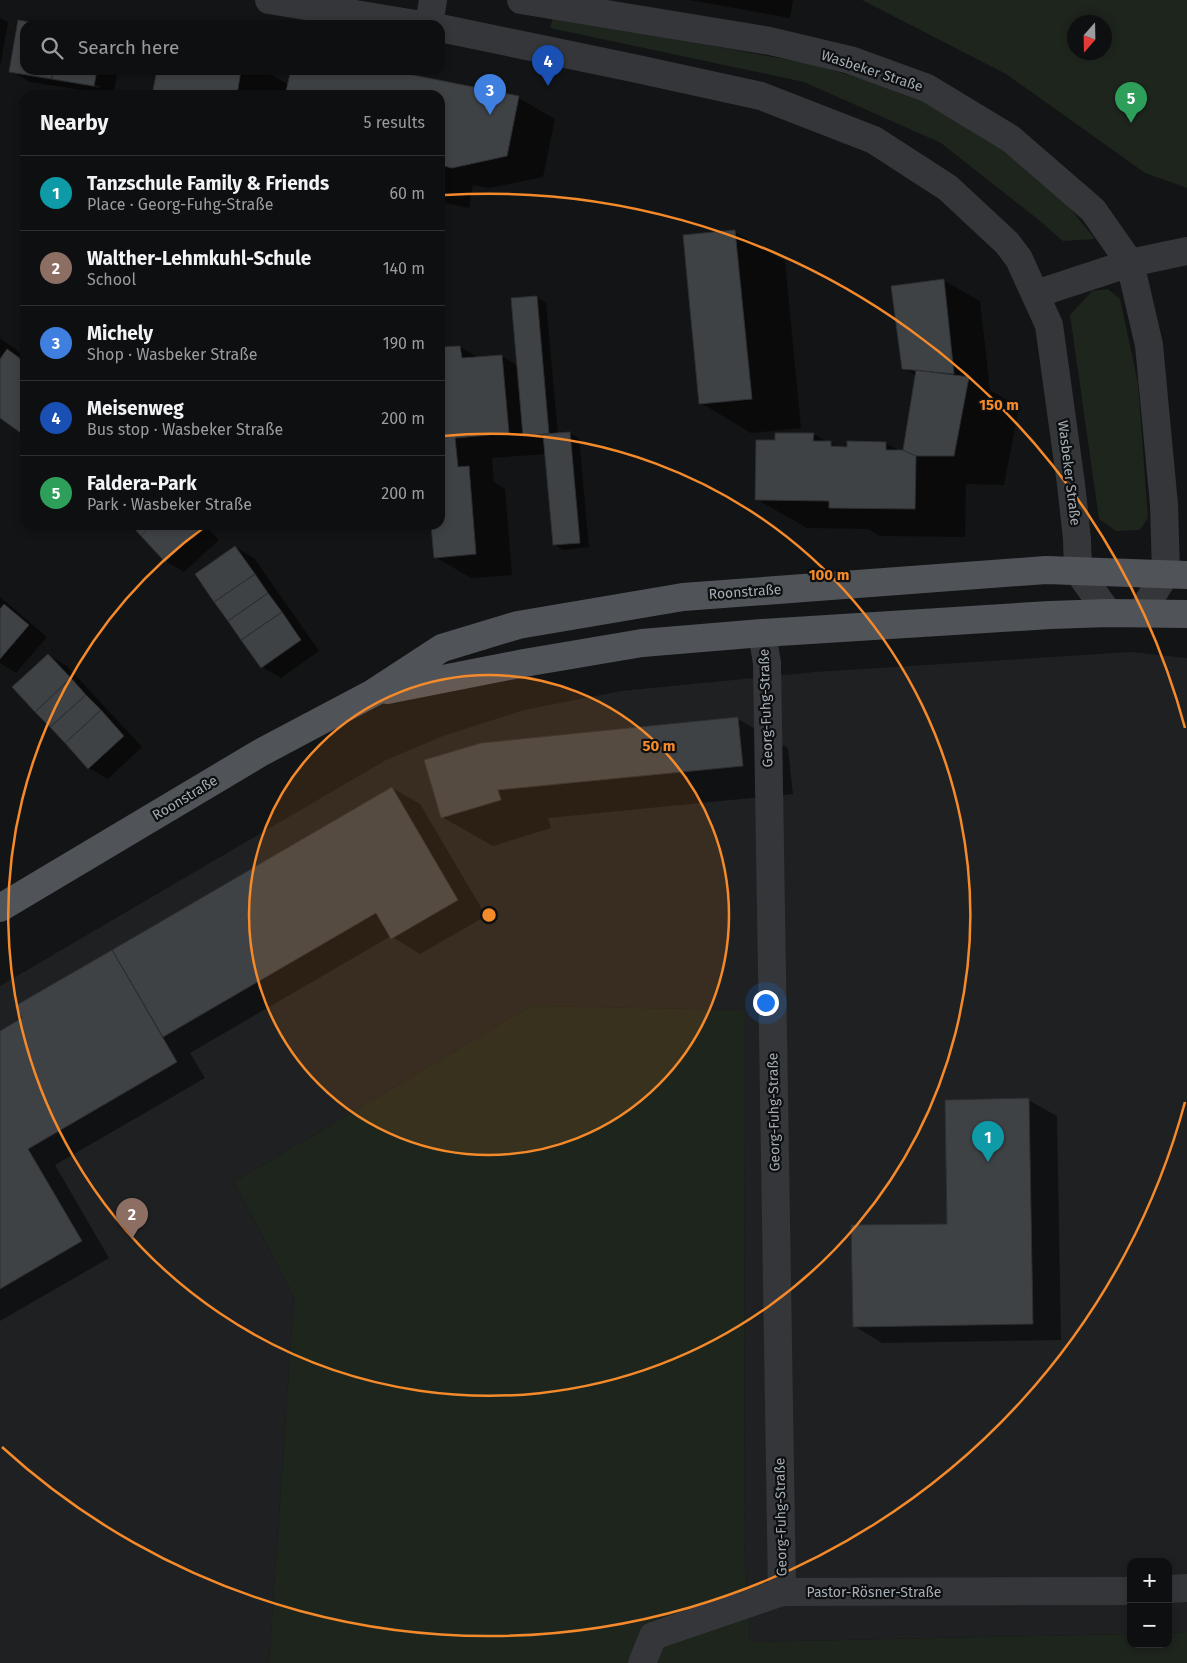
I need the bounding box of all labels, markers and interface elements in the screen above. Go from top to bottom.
north arrow [1067,15,1112,60]
search box [20,20,445,75]
icon: search [38,34,66,62]
text: Search here [78,36,179,59]
pin: 4 [532,45,564,86]
street label: Wasbeker Straße [819,47,925,95]
pin: 3 [474,74,506,115]
pin: 5 [1115,82,1147,123]
text: Nearby [40,110,108,136]
text: 5 results [364,113,425,132]
text: Tanzschule Family & Friends [87,172,329,195]
text: 1 [52,184,60,203]
text: 60 m [390,184,425,203]
text: Place · Georg-Fuhg-Straße [87,195,273,214]
text: Walther-Lehmkuhl-Schule [87,247,311,270]
text: 2 [52,259,60,278]
text: 140 m [383,259,425,278]
text: School [87,270,136,289]
text: Michely [87,322,153,345]
text: 3 [52,334,60,353]
text: 190 m [383,334,425,353]
text: Shop · Wasbeker Straße [87,345,257,364]
text: 150 m [979,396,1019,414]
text: Meisenweg [87,397,184,420]
text: 4 [51,409,61,428]
text: 200 m [381,409,425,428]
street label: Wasbeker Straße [1054,419,1084,527]
text: Bus stop · Wasbeker Straße [87,420,283,439]
text: Faldera-Park [87,472,197,495]
text: 5 [52,484,60,503]
text: 200 m [381,484,425,503]
text: Park · Wasbeker Straße [87,495,252,514]
text: 100 m [809,566,849,584]
street label: Roonstraße [708,581,782,603]
street label: Georg-Fuhg-Straße [755,648,777,768]
text: 50 m [642,737,676,755]
street label: Roonstraße [149,772,221,824]
centre of rings [480,906,498,924]
your location [753,990,779,1016]
street label: Georg-Fuhg-Straße [764,1053,784,1171]
pin: 1 [972,1121,1004,1162]
pin: 2 [116,1198,148,1239]
street label: Georg-Fuhg-Straße [771,1458,791,1576]
map controls [1127,1558,1172,1648]
button: + [1127,1558,1172,1603]
street label: Pastor-Rösner-Straße [807,1584,941,1601]
button: − [1127,1603,1172,1648]

